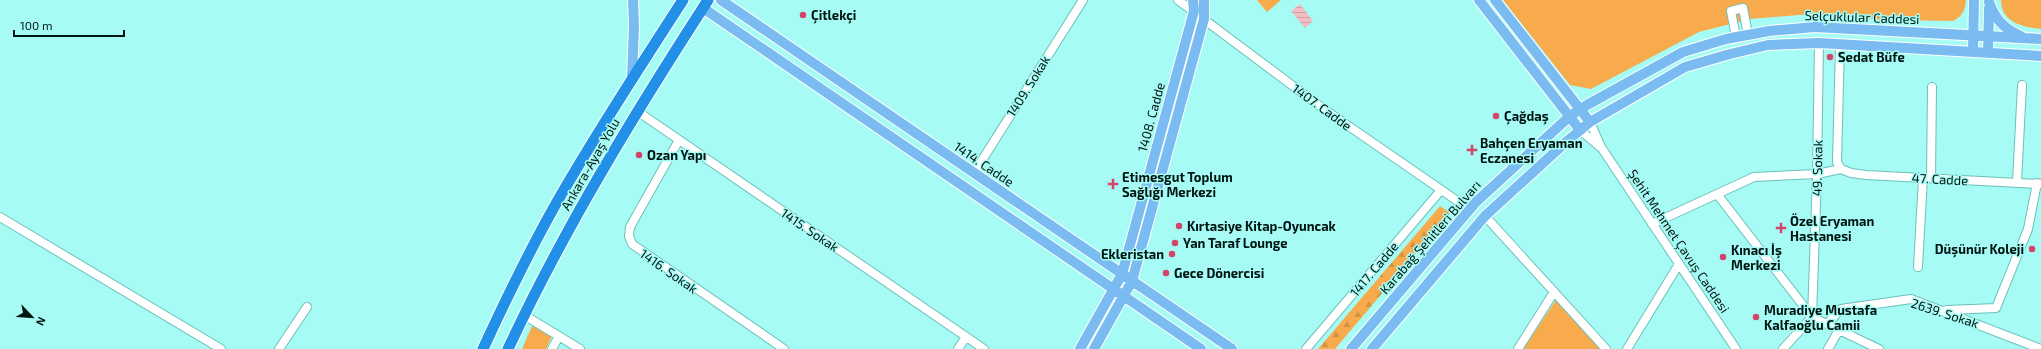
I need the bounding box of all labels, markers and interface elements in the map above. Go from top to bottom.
place label: Çitlekçi [811,7,856,24]
street label: Selçuklular Caddesi [1804,7,1920,28]
marker: Çitlekçi [798,10,808,20]
scale bar [14,12,124,38]
text: 100 m [20,18,52,32]
place label: Sedat Büfe [1838,49,1905,65]
street label: 1409. Sokak [1003,52,1053,120]
marker: Sedat Büfe [1825,52,1835,62]
street label: 1407. Cadde [1289,80,1355,134]
street label: 1408. Cadde [1134,81,1168,153]
place label: Çağdaş [1504,108,1549,125]
marker: Çağdaş [1491,111,1501,121]
street label: Ankara-Ayaş Yolu [557,115,624,213]
place label: Bahçen Eryaman Eczanesi [1480,135,1583,166]
street label: 1414. Cadde [951,138,1017,190]
street label: 49. Sokak [1809,139,1825,196]
marker: Bahçen Eryaman Eczanesi [1467,145,1477,155]
place label: Ozan Yapı [647,147,706,163]
marker: Ozan Yapı [634,150,644,160]
street label: Şehit Mehmet Çavuş Caddesi [1624,166,1733,316]
place label: Etimesgut Toplum Sağlığı Merkezi [1122,169,1233,200]
street label: 47. Cadde [1911,170,1969,188]
street label: Karabağ Şehitleri Bulvarı [1376,177,1485,298]
marker: Etimesgut Toplum Sağlığı Merkezi [1107,178,1119,190]
street label: 1415. Sokak [778,205,842,255]
place label: Özel Eryaman Hastanesi [1790,213,1874,244]
place label: Kırtasiye Kitap-Oyuncak [1187,218,1337,234]
marker: Kırtasiye Kitap-Oyuncak [1174,221,1184,231]
marker: Özel Eryaman Hastanesi [1775,222,1787,234]
place label: Yan Taraf Lounge [1183,235,1288,251]
marker: Yan Taraf Lounge [1170,238,1180,248]
street label: 1417. Cadde [1346,238,1402,300]
place label: Düşünür Koleji [1935,241,2024,258]
place label: Kınacı İş Merkezi [1731,242,1782,273]
marker: Düşünür Koleji [2027,244,2037,254]
street label: 1416. Sokak [637,245,701,297]
place label: Ekleristan [1101,246,1164,262]
marker: Ekleristan [1167,249,1177,259]
marker: Kınacı İş Merkezi [1718,252,1728,262]
place label: Gece Dönercisi [1174,265,1264,281]
marker: Gece Dönercisi [1161,268,1171,278]
street label: 2639. Sokak [1909,295,1981,332]
north arrow [12,297,52,337]
place label: Muradiye Mustafa Kalfaoğlu Camii [1764,302,1877,333]
marker: Muradiye Mustafa Kalfaoğlu Camii [1751,312,1761,322]
text: N [34,315,49,328]

